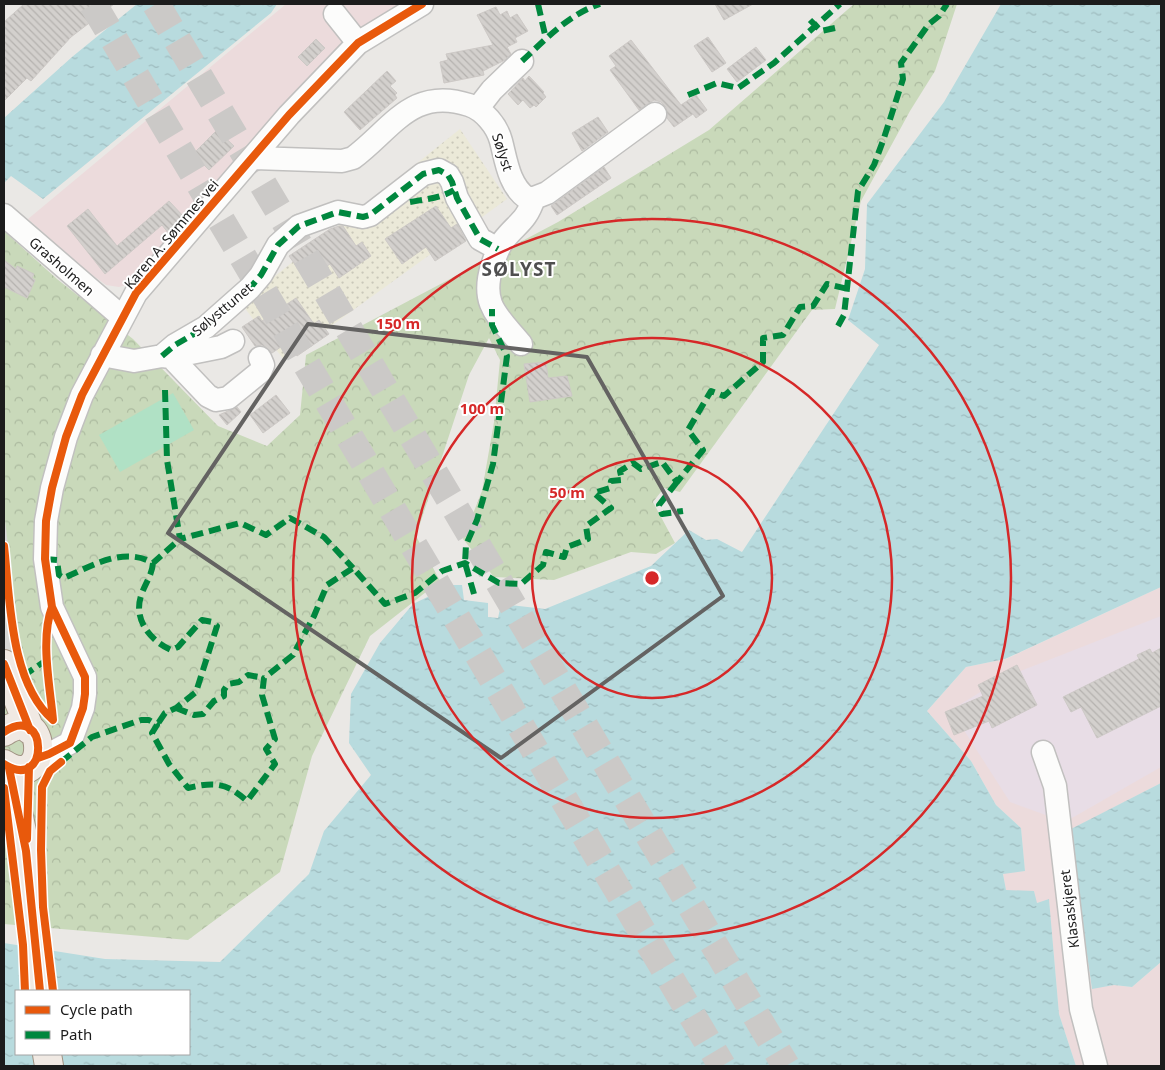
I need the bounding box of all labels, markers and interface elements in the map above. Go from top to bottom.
street label: Sølyst [488,131,518,173]
street label: Karen A. Sømmes vei [119,175,223,293]
street label: Grasholmen [25,232,99,300]
district label: SØLYST [482,256,556,282]
street label: Sølysttunet [188,278,256,340]
text: 150 m [376,313,420,333]
text: 100 m [460,398,504,418]
text: 50 m [549,482,585,502]
centre of rings [643,569,661,587]
street label: Klasaskjeret [1055,869,1083,949]
legend [15,990,190,1055]
text: Cycle path [60,999,133,1019]
text: Path [60,1024,92,1044]

